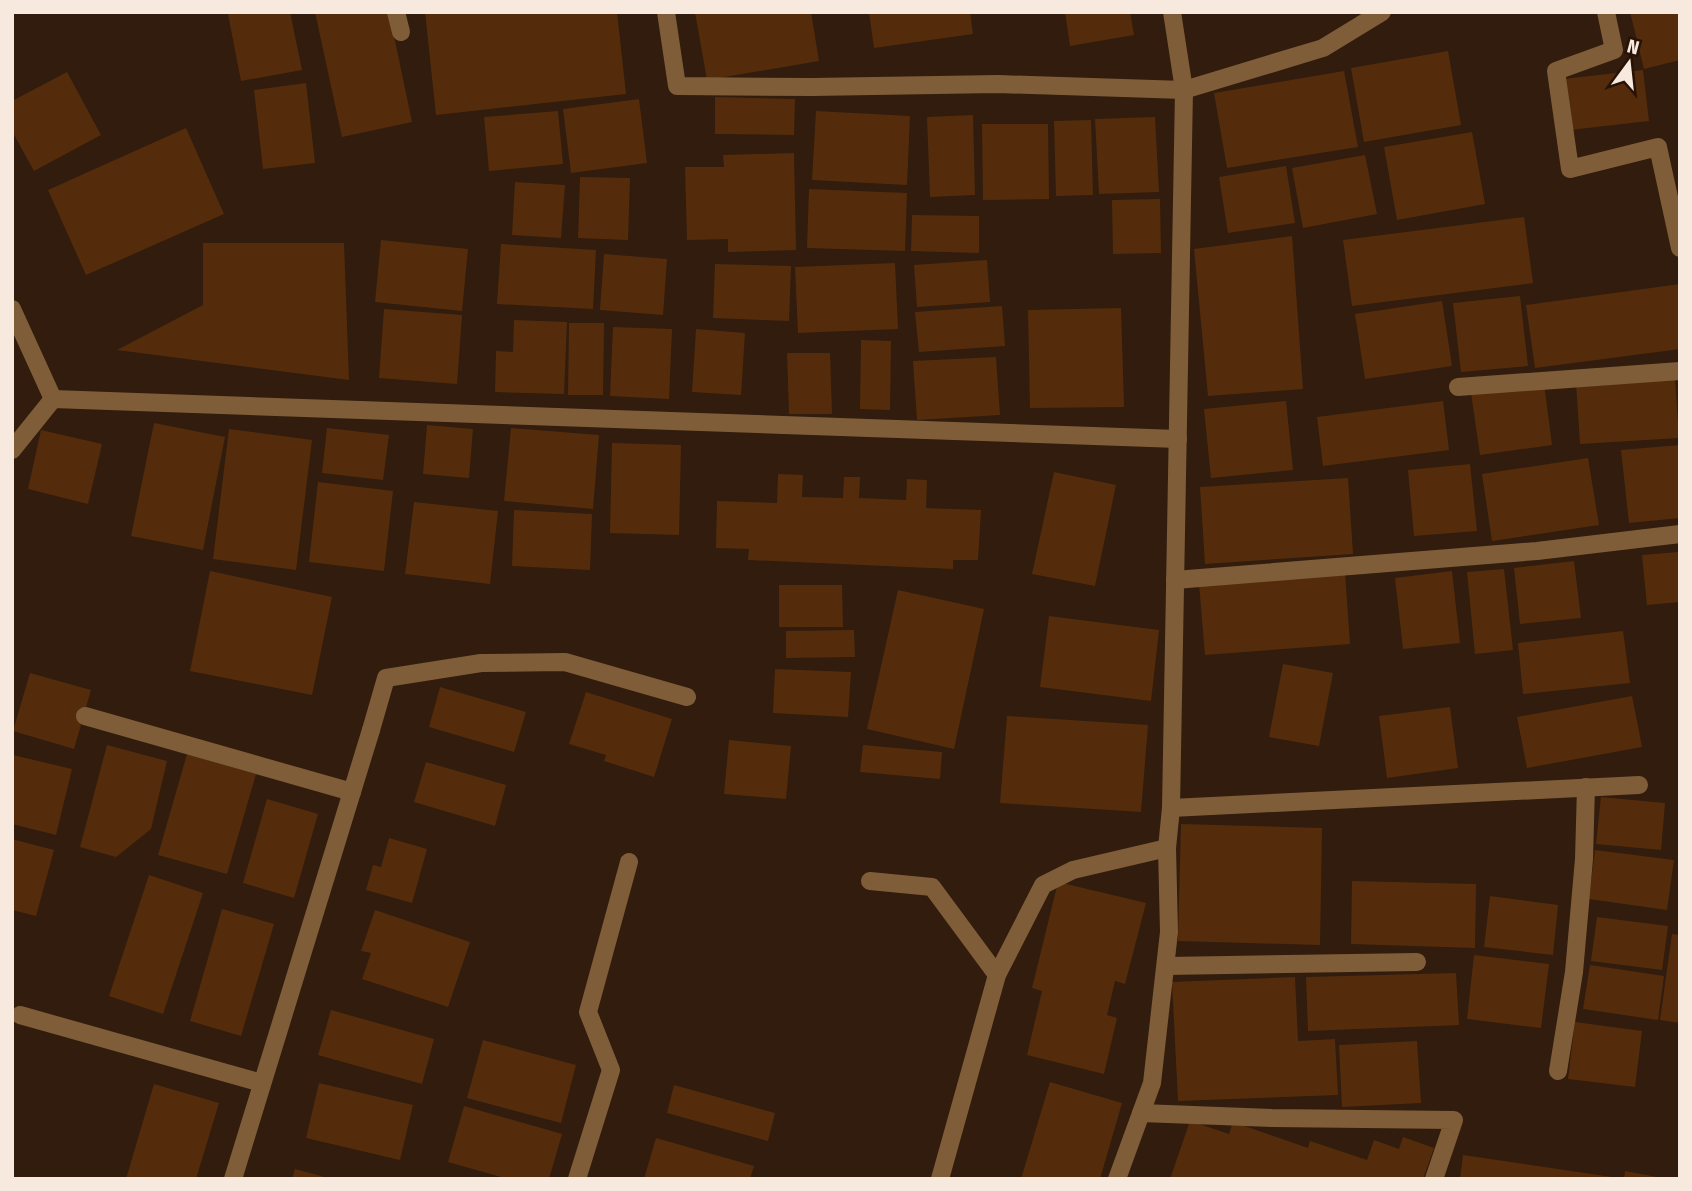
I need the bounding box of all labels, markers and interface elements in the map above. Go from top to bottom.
north arrow [1594,28,1664,98]
text: N [1625,34,1642,60]

